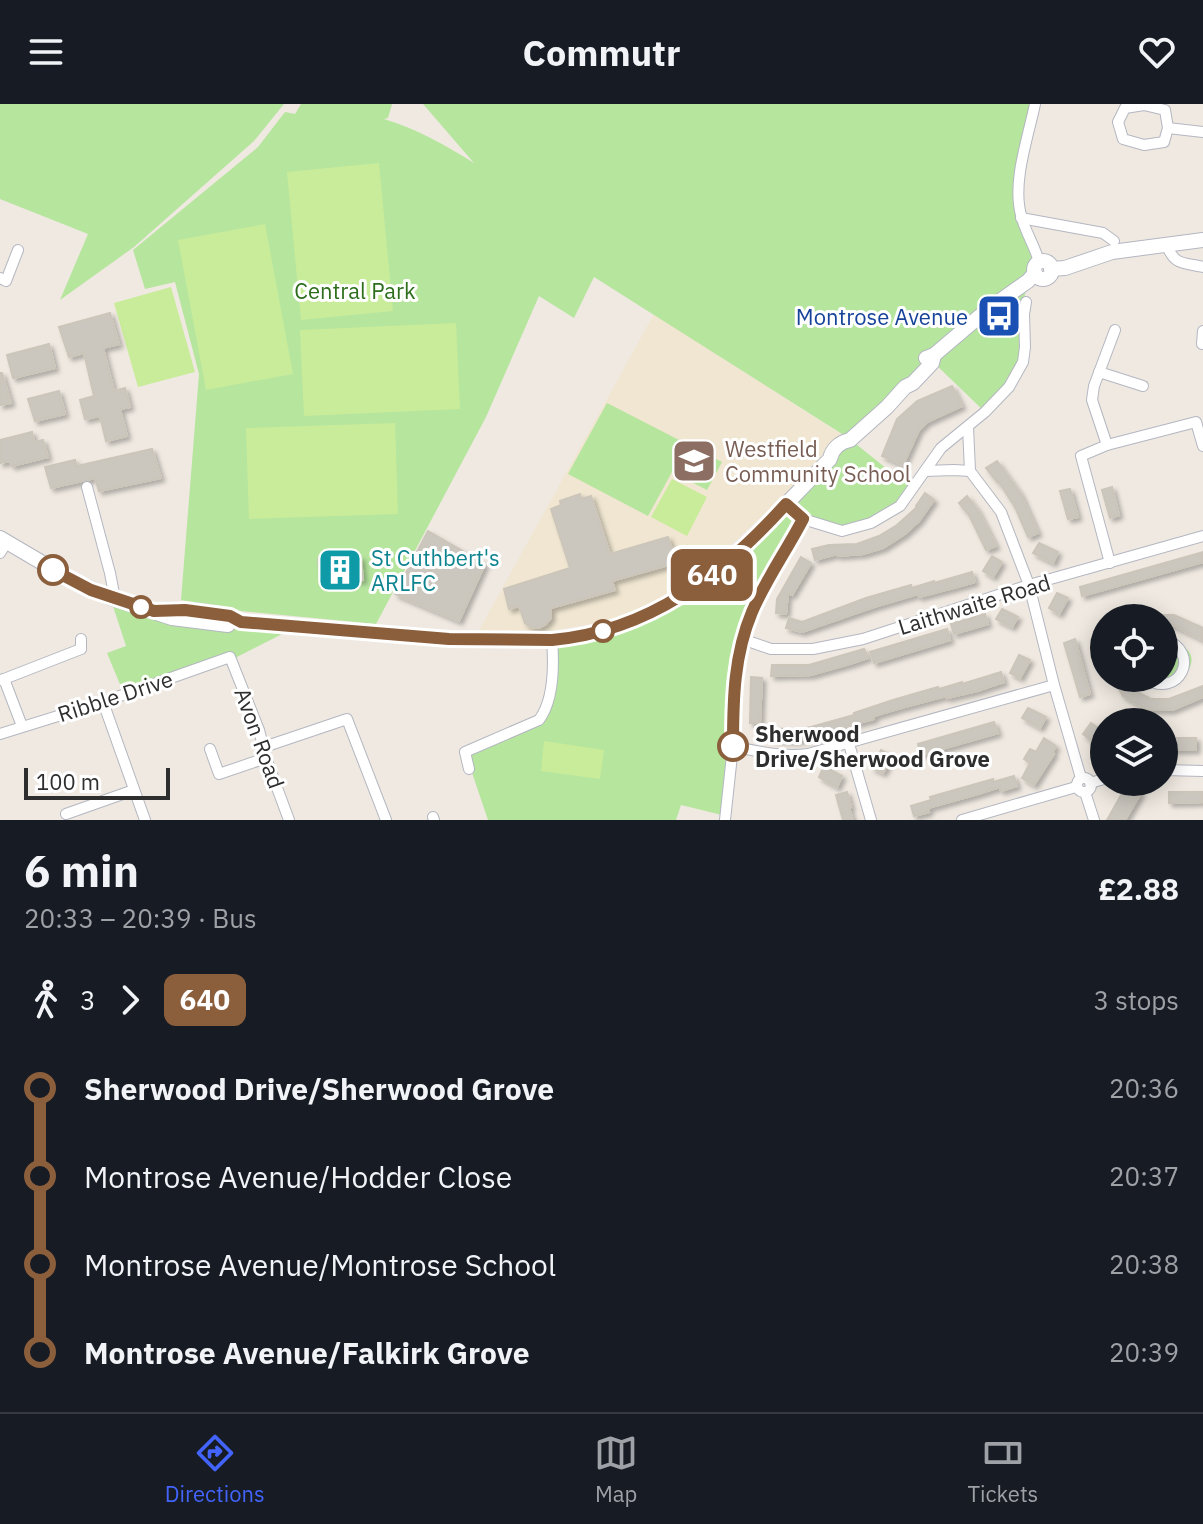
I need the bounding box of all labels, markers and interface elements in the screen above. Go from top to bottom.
text: Commutr [523,29,680,76]
icon: menu [24,30,68,74]
icon: heart [1135,30,1179,74]
park label: Central Park [294,276,416,305]
bus stop icon: Montrose Avenue [975,292,1023,340]
place label: Montrose Avenue [796,302,968,331]
place label: Westfield Community School [725,434,911,488]
school or university icon: Westfield Community School [670,437,718,485]
place label: St Cuthbert's ARLFC [371,543,500,597]
building icon: St Cuthbert's ARLFC [316,546,364,594]
line badge: 640 [666,549,758,601]
unlabelled marker [38,555,68,585]
text: 640 [687,556,737,593]
street label: Laithwaite Road [894,567,1054,641]
unlabelled marker [130,596,152,618]
map controls [1090,604,1178,796]
button: locate [1090,604,1178,692]
unlabelled marker [592,620,614,642]
street label: Ribble Drive [54,664,176,728]
street label: Avon Road [228,684,292,792]
button: layers [1090,708,1178,796]
place label: Sherwood Drive/Sherwood Grove [755,719,990,773]
marker: Sherwood Drive/Sherwood Grove [718,731,748,761]
scale bar [24,764,170,800]
text: 100 m [36,767,100,796]
text: 6 min [24,842,139,899]
text: £2.88 [1098,869,1179,908]
text: 20:33 – 20:39 · Bus [24,901,257,935]
icon: walk [24,978,68,1022]
icon: forward [108,978,152,1022]
text: 640 [180,981,230,1018]
text: 3 [80,983,96,1017]
text: 3 stops [1093,983,1179,1017]
text: Sherwood Drive/Sherwood Grove [84,1069,554,1108]
text: 20:36 [1109,1071,1179,1105]
text: Montrose Avenue/Hodder Close [84,1157,512,1196]
text: 20:37 [1109,1159,1179,1193]
text: Montrose Avenue/Montrose School [84,1245,556,1284]
text: 20:38 [1109,1247,1179,1281]
text: Montrose Avenue/Falkirk Grove [84,1333,530,1372]
text: 20:39 [1109,1335,1179,1369]
tab: Directions [165,1431,265,1508]
tab: Map [594,1431,638,1508]
tab: Tickets [967,1431,1038,1508]

